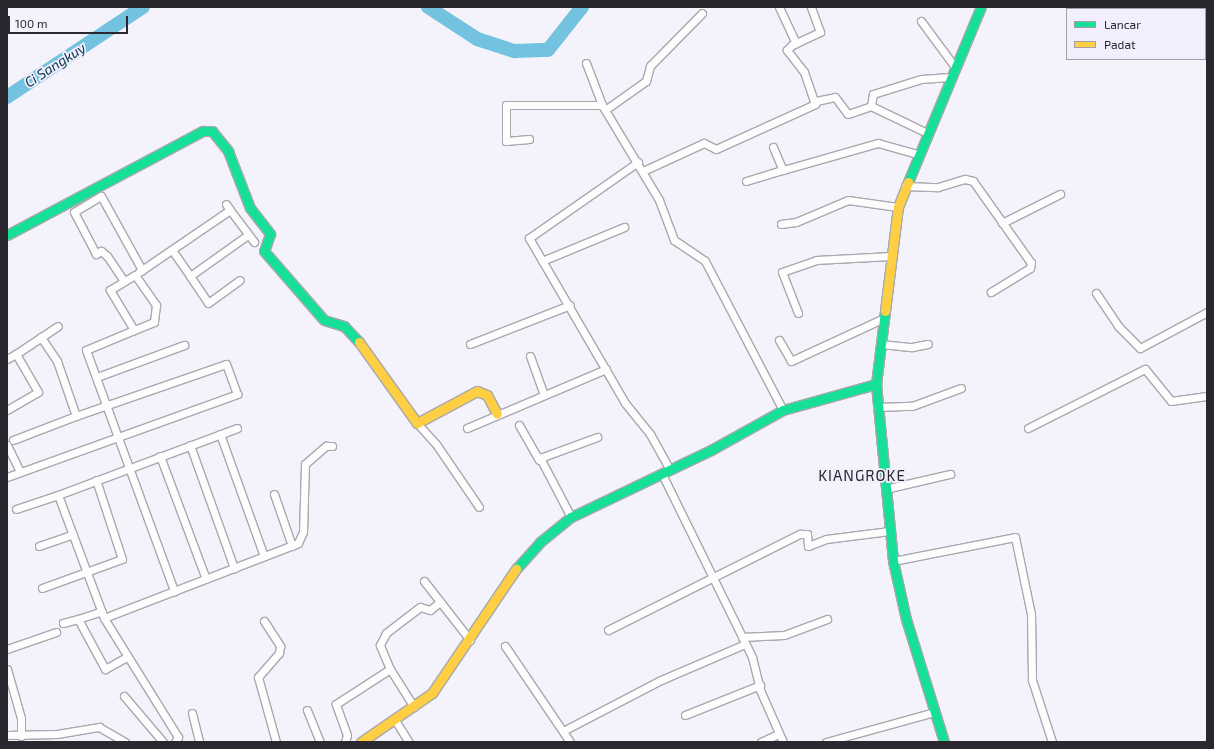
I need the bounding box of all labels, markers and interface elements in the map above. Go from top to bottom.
scale bar [10,8,130,34]
legend [1066,8,1206,60]
text: 100 m [15,16,47,30]
text: Lancar [1104,17,1141,31]
text: Padat [1104,37,1136,51]
water label: Ci Sangkuy [21,39,89,91]
district label: KIANGROKE [818,467,906,485]

